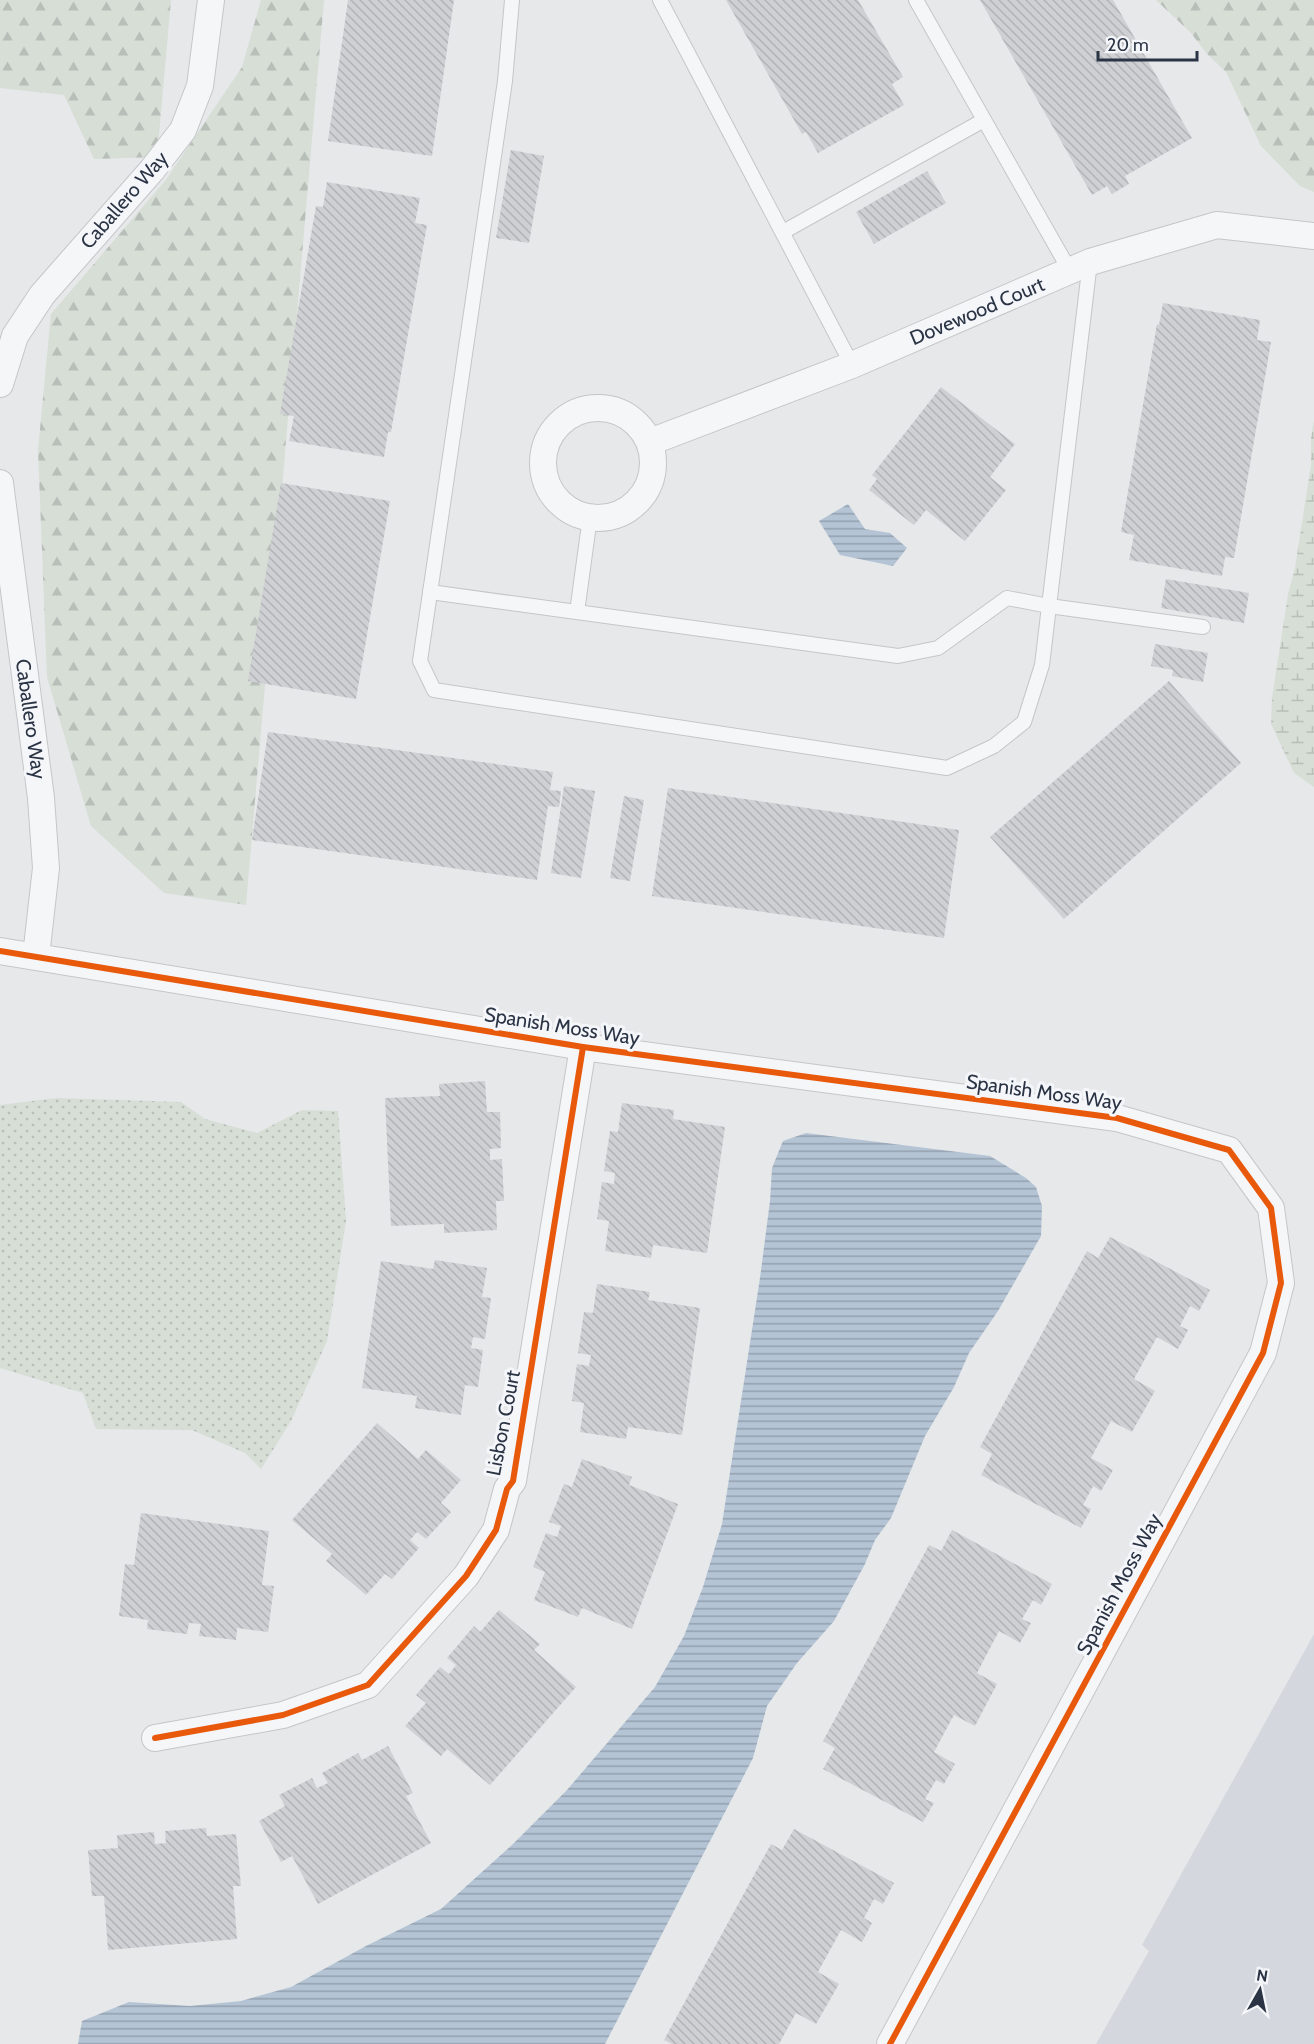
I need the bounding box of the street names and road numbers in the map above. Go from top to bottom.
street label: Caballero Way [75,146,173,254]
street label: Dovewood Court [906,272,1048,350]
street label: Caballero Way [11,657,51,781]
street label: Spanish Moss Way [483,1002,641,1050]
street label: Spanish Moss Way [965,1069,1123,1115]
street label: Lisbon Court [481,1368,525,1478]
street label: Spanish Moss Way [1072,1509,1166,1659]

